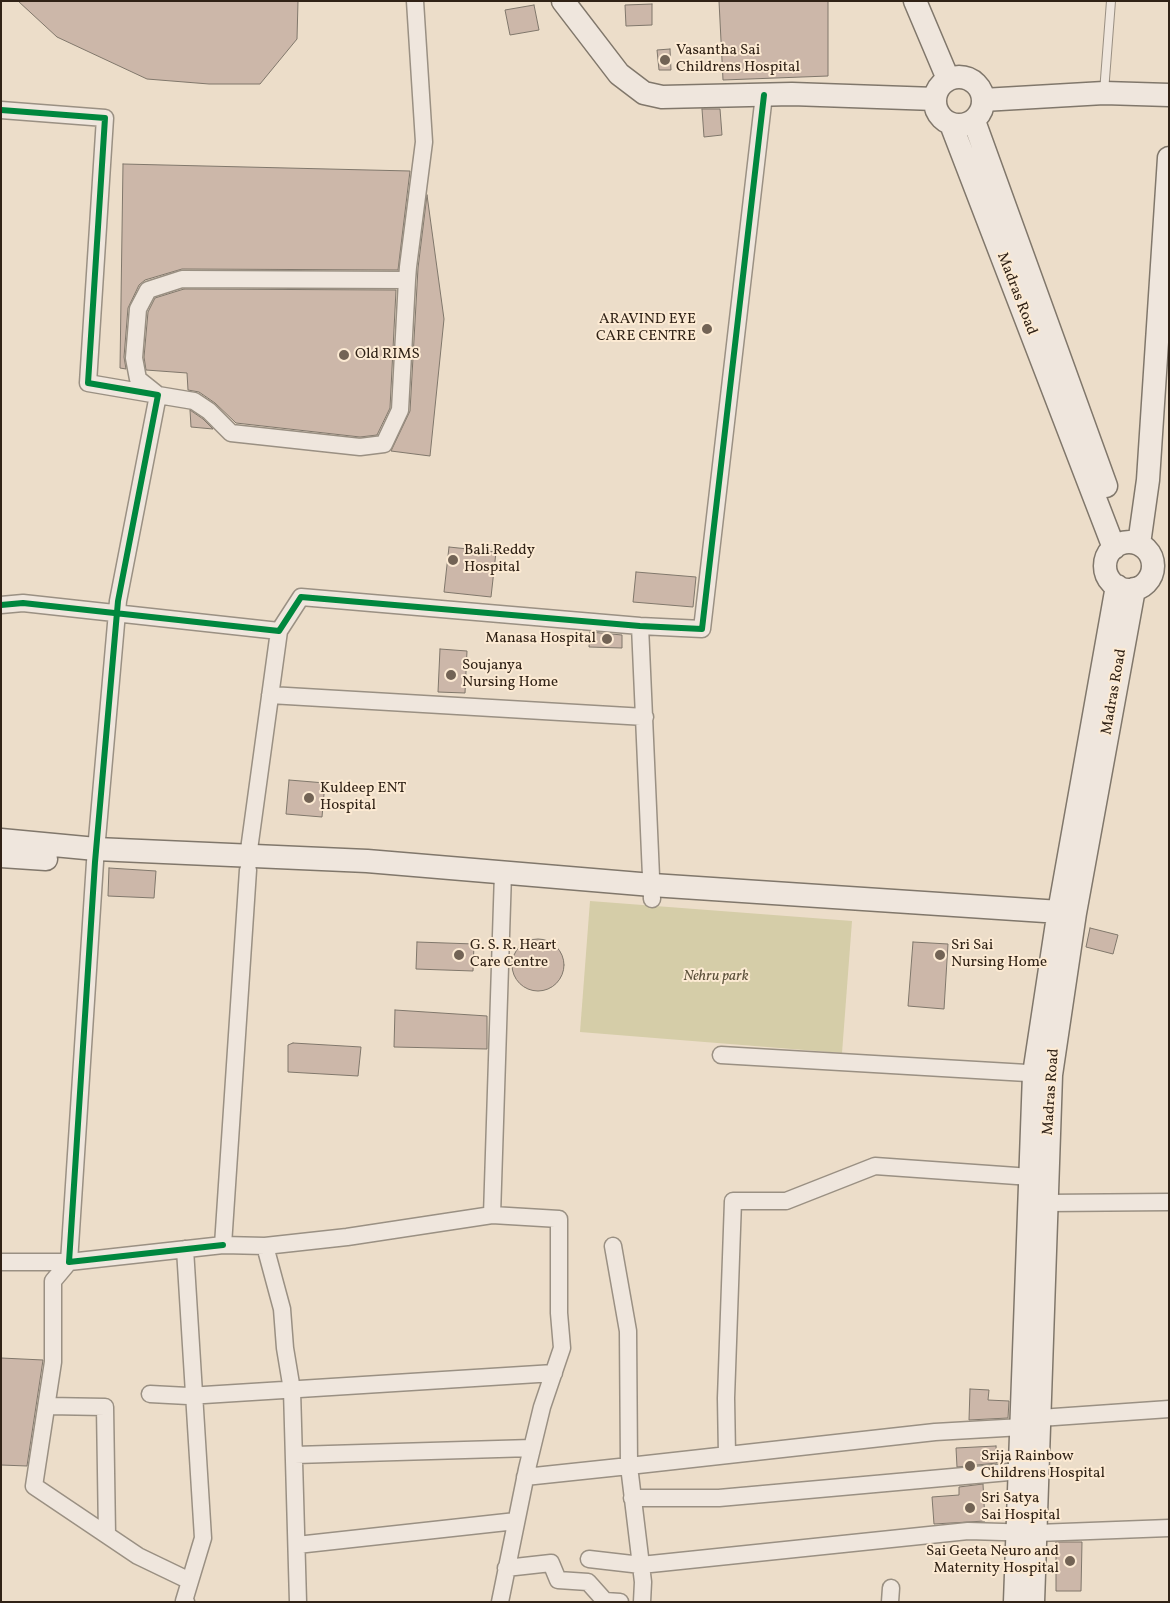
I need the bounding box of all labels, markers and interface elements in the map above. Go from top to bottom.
place label: Vasantha Sai Childrens Hospital [676,42,800,77]
marker: Vasantha Sai Childrens Hospital [658,53,672,67]
street label: Madras Road [992,250,1040,338]
place label: ARAVIND EYE CARE CENTRE [596,311,696,346]
marker: ARAVIND EYE CARE CENTRE [700,322,714,336]
place label: Old RIMS [355,346,420,364]
marker: Old RIMS [337,348,351,362]
place label: Bali Reddy Hospital [464,542,535,577]
marker: Bali Reddy Hospital [446,553,460,567]
place label: Manasa Hospital [485,630,596,648]
marker: Manasa Hospital [600,632,614,646]
street label: Madras Road [1099,648,1131,736]
place label: Soujanya Nursing Home [462,657,558,692]
marker: Soujanya Nursing Home [444,668,458,682]
place label: Kuldeep ENT Hospital [320,780,406,815]
marker: Kuldeep ENT Hospital [302,791,316,805]
place label: G. S. R. Heart Care Centre [470,937,557,972]
place label: Sri Sai Nursing Home [951,937,1047,972]
marker: G. S. R. Heart Care Centre [452,948,466,962]
marker: Sri Sai Nursing Home [933,948,947,962]
park label: Nehru park [683,968,749,986]
street label: Madras Road [1040,1048,1064,1136]
place label: Srija Rainbow Childrens Hospital [981,1448,1105,1483]
marker: Srija Rainbow Childrens Hospital [963,1459,977,1473]
place label: Sri Satya Sai Hospital [981,1490,1060,1525]
marker: Sri Satya Sai Hospital [963,1501,977,1515]
place label: Sai Geeta Neuro and Maternity Hospital [926,1543,1059,1578]
marker: Sai Geeta Neuro and Maternity Hospital [1063,1554,1077,1568]

